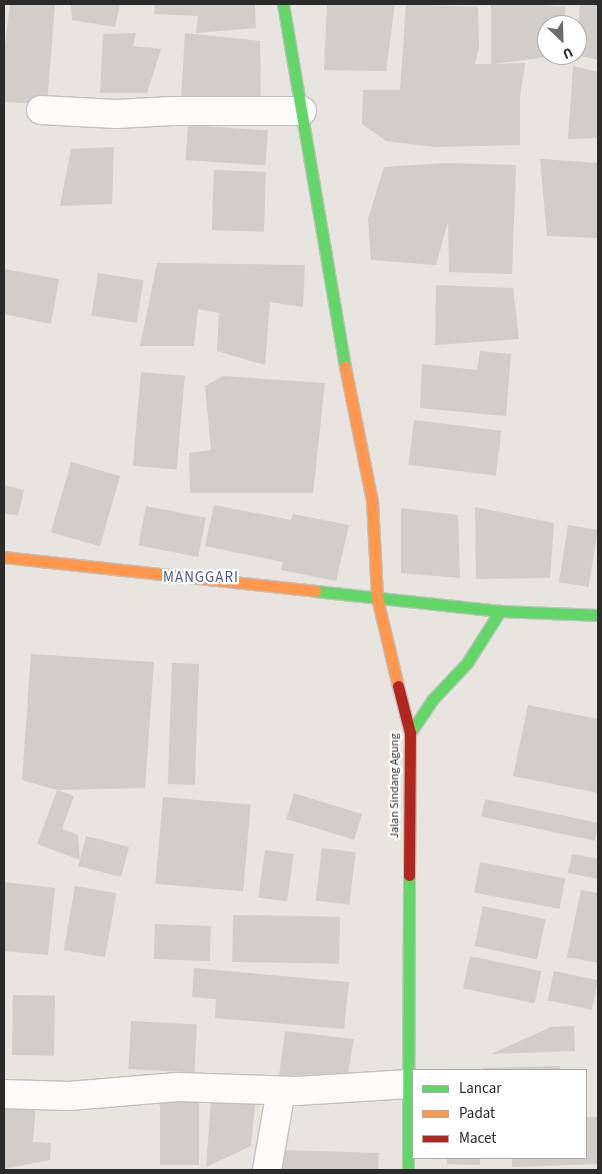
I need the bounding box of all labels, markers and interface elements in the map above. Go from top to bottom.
north arrow [537,15,587,65]
text: U [559,42,576,64]
district label: MANGGARI [162,569,240,587]
street label: Jalan Sindang Agung [388,733,402,839]
legend [412,1069,587,1159]
text: Lancar [459,1078,502,1099]
text: Padat [459,1103,495,1124]
text: Macet [459,1128,496,1149]

